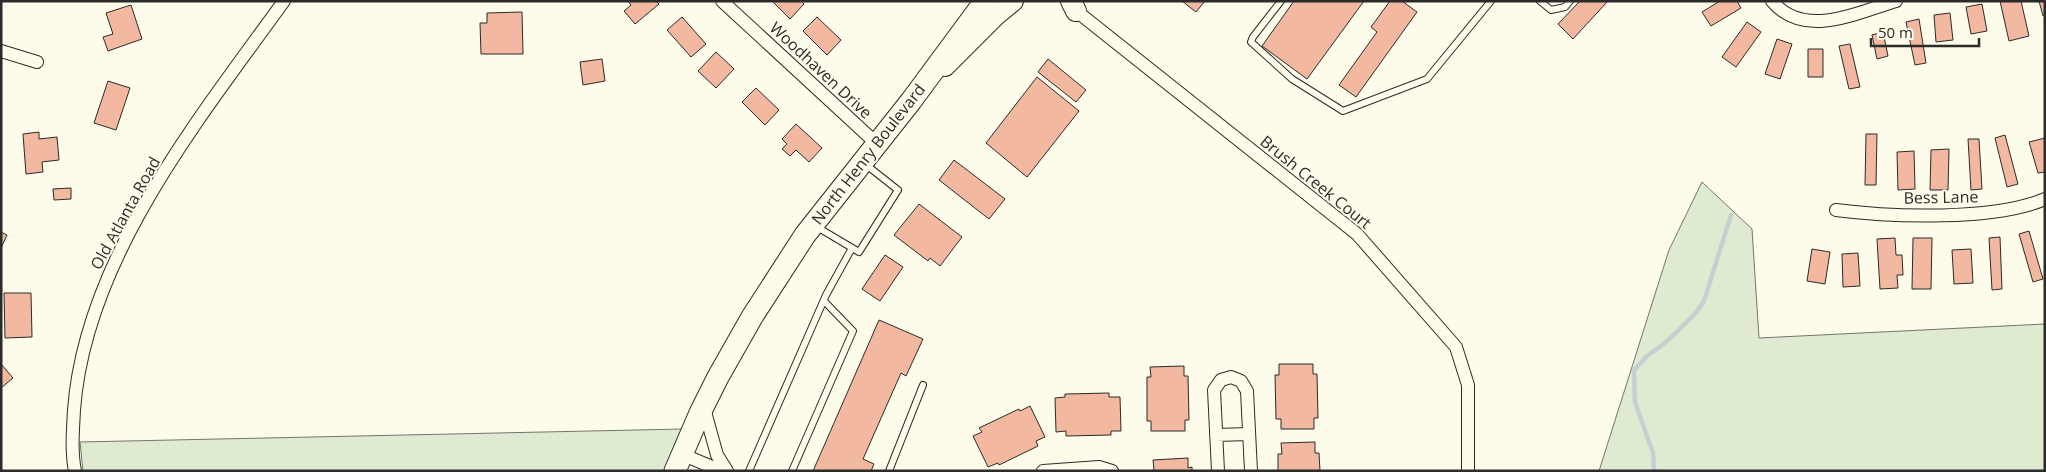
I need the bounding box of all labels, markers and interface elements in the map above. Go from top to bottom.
scale bar [1871,15,1978,47]
street label: Woodhaven Drive [765,17,877,123]
text: 50 m [1878,22,1913,42]
street label: North Henry Boulevard [806,79,930,229]
street label: Brush Creek Court [1256,130,1376,234]
street label: Old Atlanta Road [85,153,165,273]
street label: Bess Lane [1903,185,1979,209]

